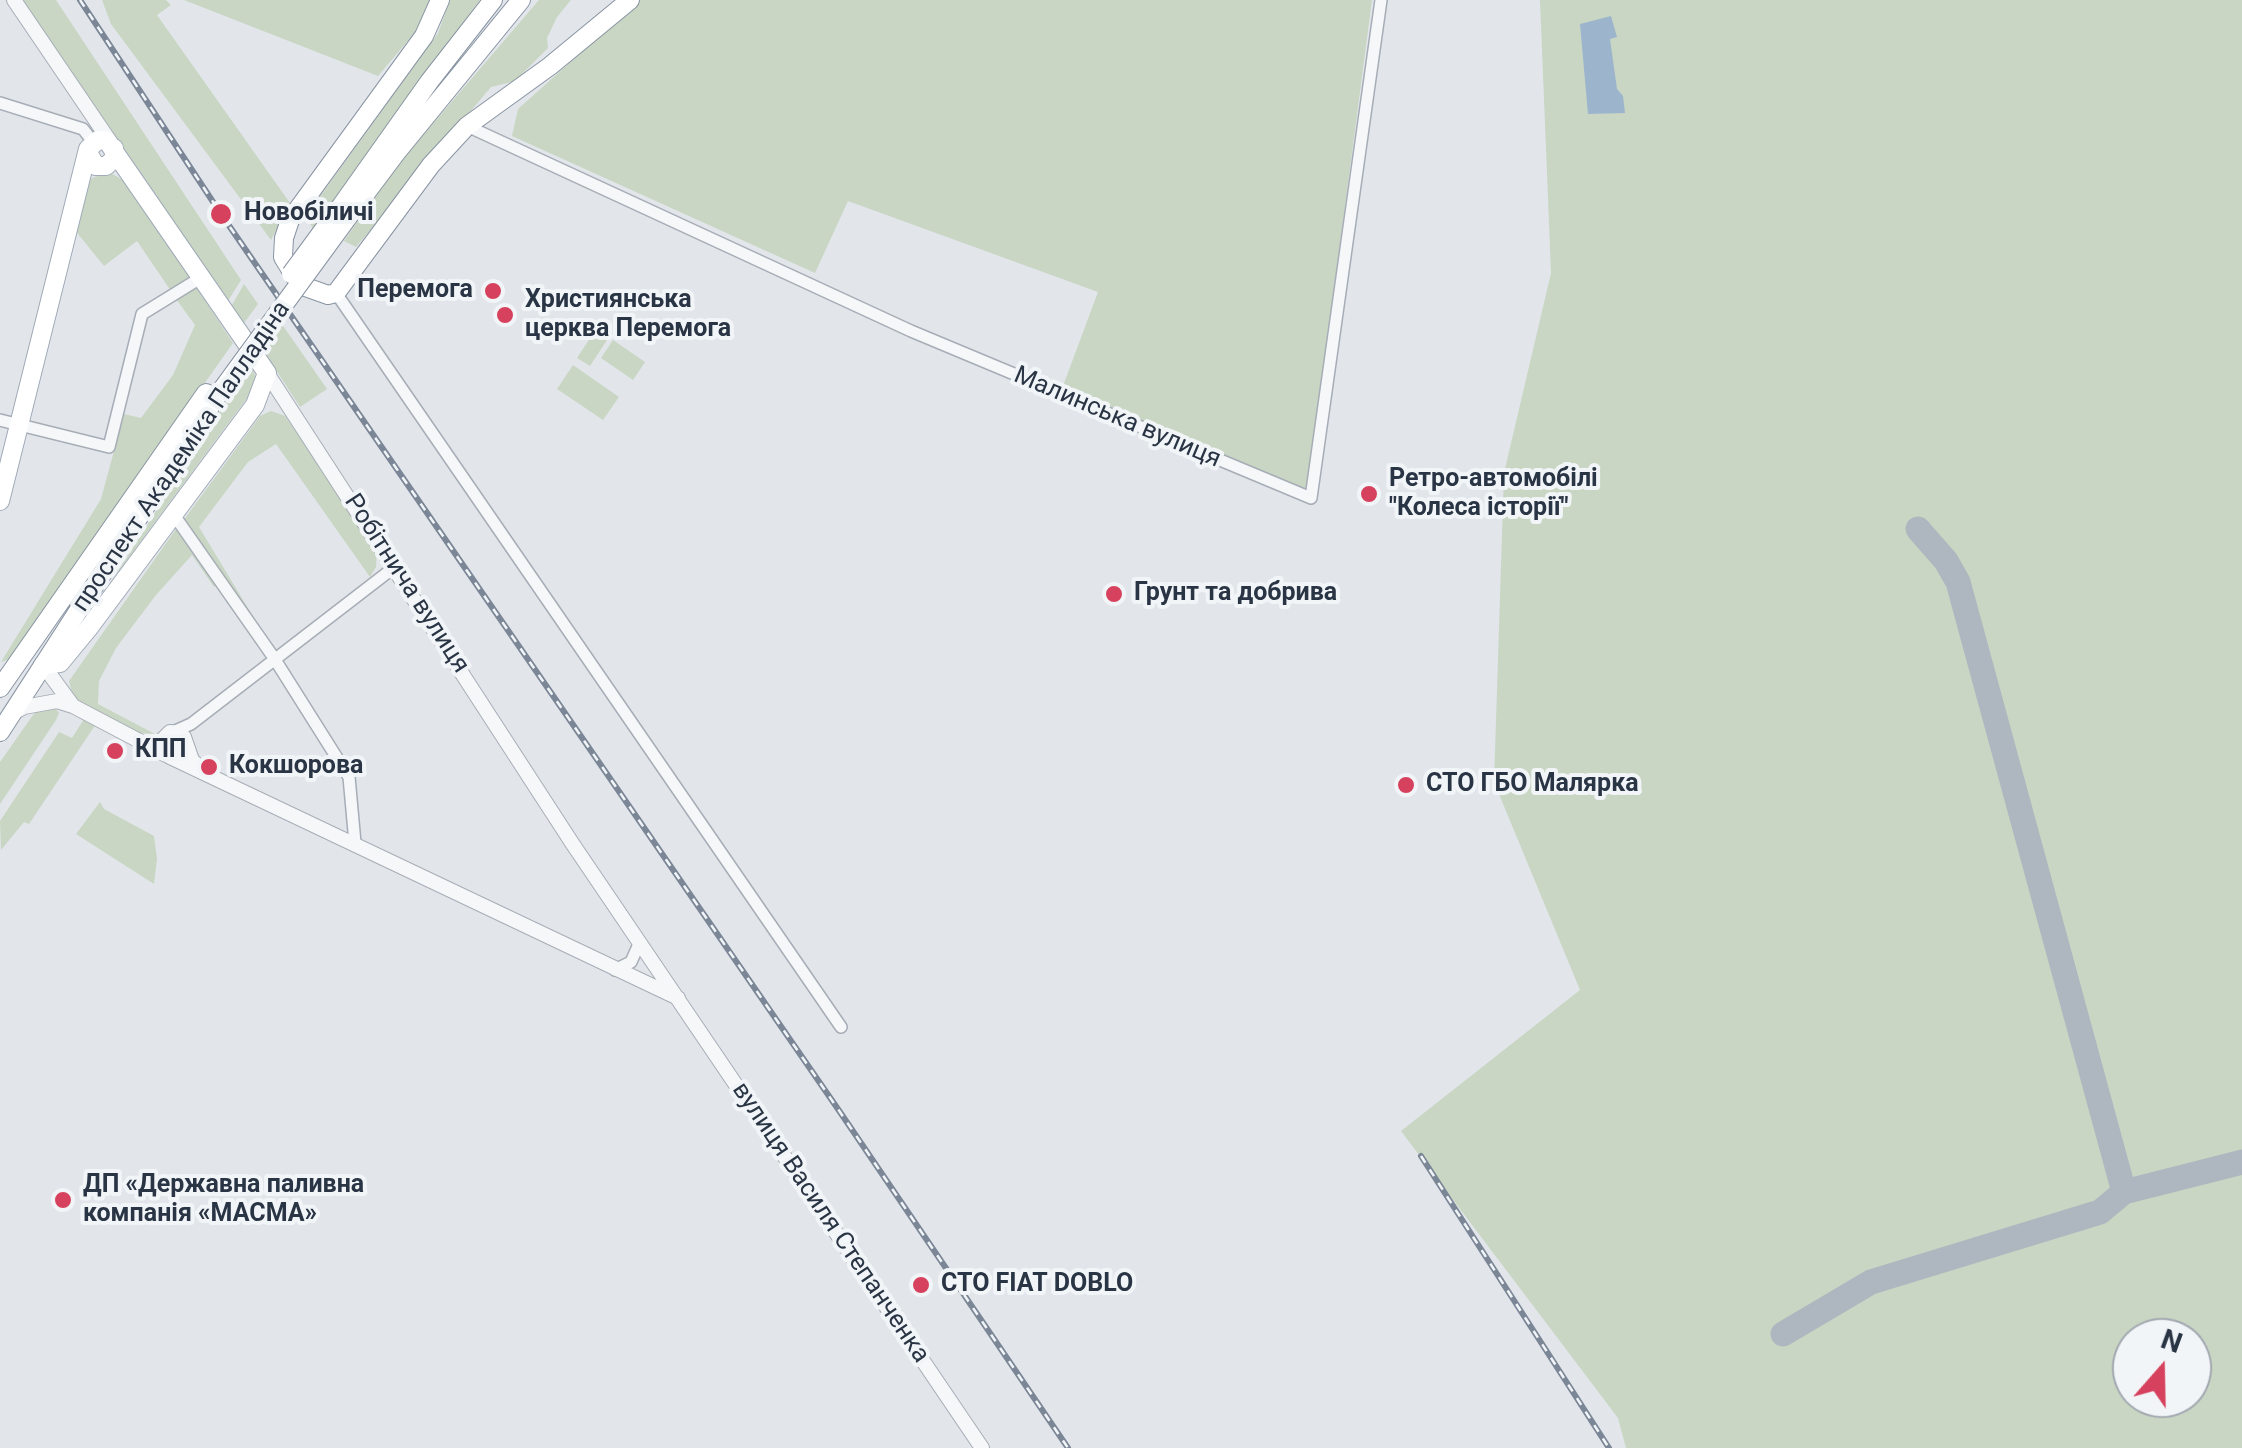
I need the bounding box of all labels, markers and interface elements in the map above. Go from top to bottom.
place label: Новобіличі [244,199,374,229]
marker: Новобіличі [208,201,234,227]
place label: Перемога [357,276,473,306]
marker: Перемога [482,280,504,302]
place label: Християнська церква Перемога [525,286,731,345]
street label: проспект Академіка Палладіна [67,296,297,618]
marker: Християнська церква Перемога [494,304,516,326]
street label: Малинська вулиця [1009,361,1225,475]
place label: Ретро-автомобілі "Колеса історії" [1389,465,1598,524]
marker: Ретро-автомобілі "Колеса історії" [1358,483,1380,505]
street label: Робітнича вулиця [337,489,475,679]
place label: Грунт та добрива [1134,579,1337,609]
marker: Грунт та добрива [1103,583,1125,605]
place label: КПП [135,736,187,766]
marker: КПП [104,740,126,762]
place label: Кокшорова [229,752,363,782]
marker: Кокшорова [198,756,220,778]
place label: СТО ГБО Малярка [1426,770,1639,800]
marker: СТО ГБО Малярка [1395,774,1417,796]
street label: вулиця Василя Степанченка [725,1077,935,1369]
place label: ДП «Державна паливна компанія «МАСМА» [83,1171,364,1230]
marker: ДП «Державна паливна компанія «МАСМА» [52,1189,74,1211]
place label: СТО FIAT DOBLO [941,1270,1133,1300]
marker: СТО FIAT DOBLO [910,1274,932,1296]
north arrow [2112,1318,2212,1418]
text: N [2157,1322,2187,1360]

